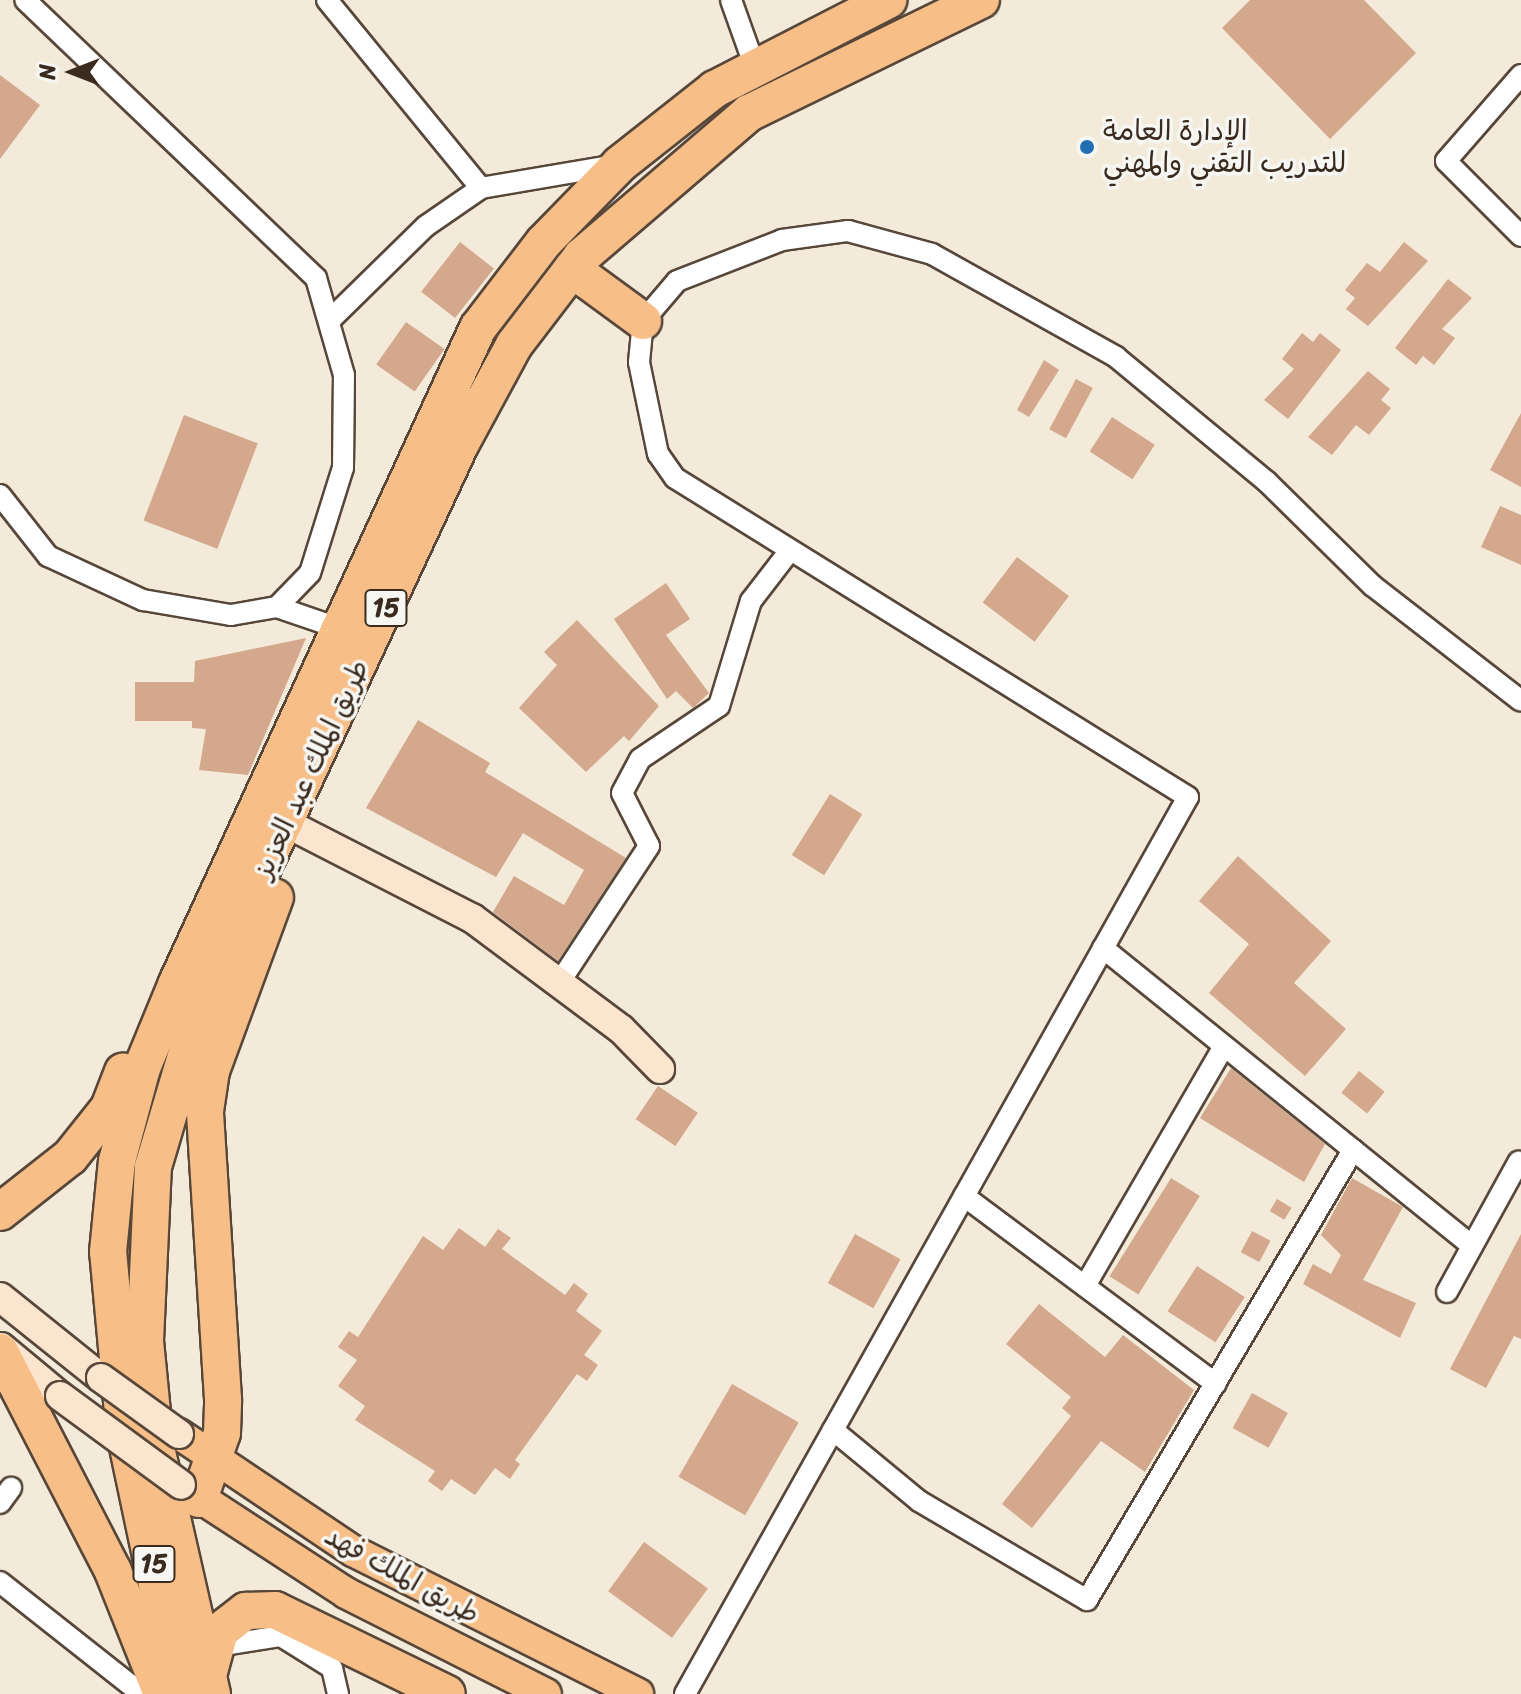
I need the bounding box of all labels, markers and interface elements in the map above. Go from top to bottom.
north arrow [32,32,112,112]
text: N [28,64,67,80]
place label: الإدارة العامة للتدريب التقني والمهني [1103,114,1346,180]
marker: الإدارة العامة للتدريب التقني والمهني [1078,138,1096,156]
road number: 15 [364,586,408,630]
street label: طريق الملك عبد العزيز [246,654,376,884]
street label: طريق الملك فهد [319,1519,485,1631]
road number: 15 [132,1542,176,1586]

